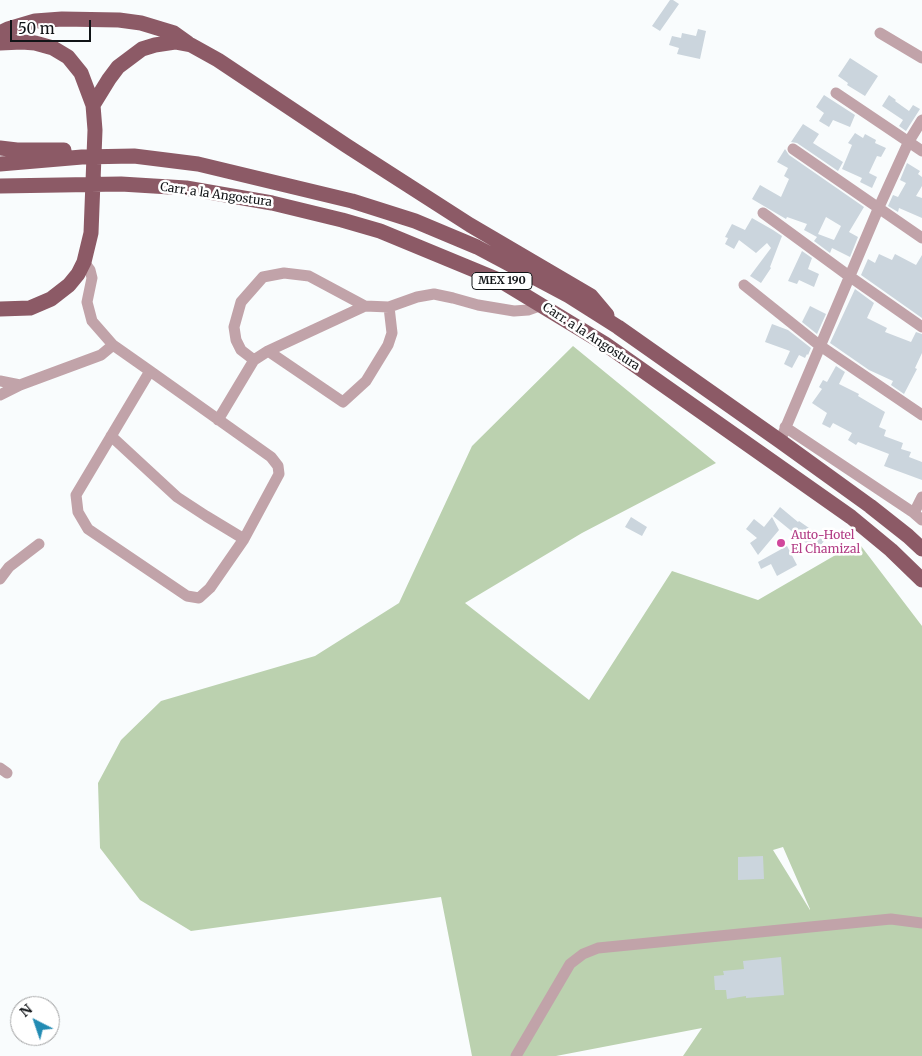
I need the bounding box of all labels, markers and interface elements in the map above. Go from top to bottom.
scale bar [12,10,94,42]
text: 50 m [18,19,55,38]
street label: Carr. a la Angostura [159,180,273,210]
road number: MEX 190 [472,272,532,290]
street label: Carr. a la Angostura [540,300,642,374]
place label: Auto-Hotel El Chamizal [791,529,860,557]
marker: Auto-Hotel El Chamizal [775,537,787,549]
north arrow [10,996,60,1046]
text: N [16,1000,36,1021]

